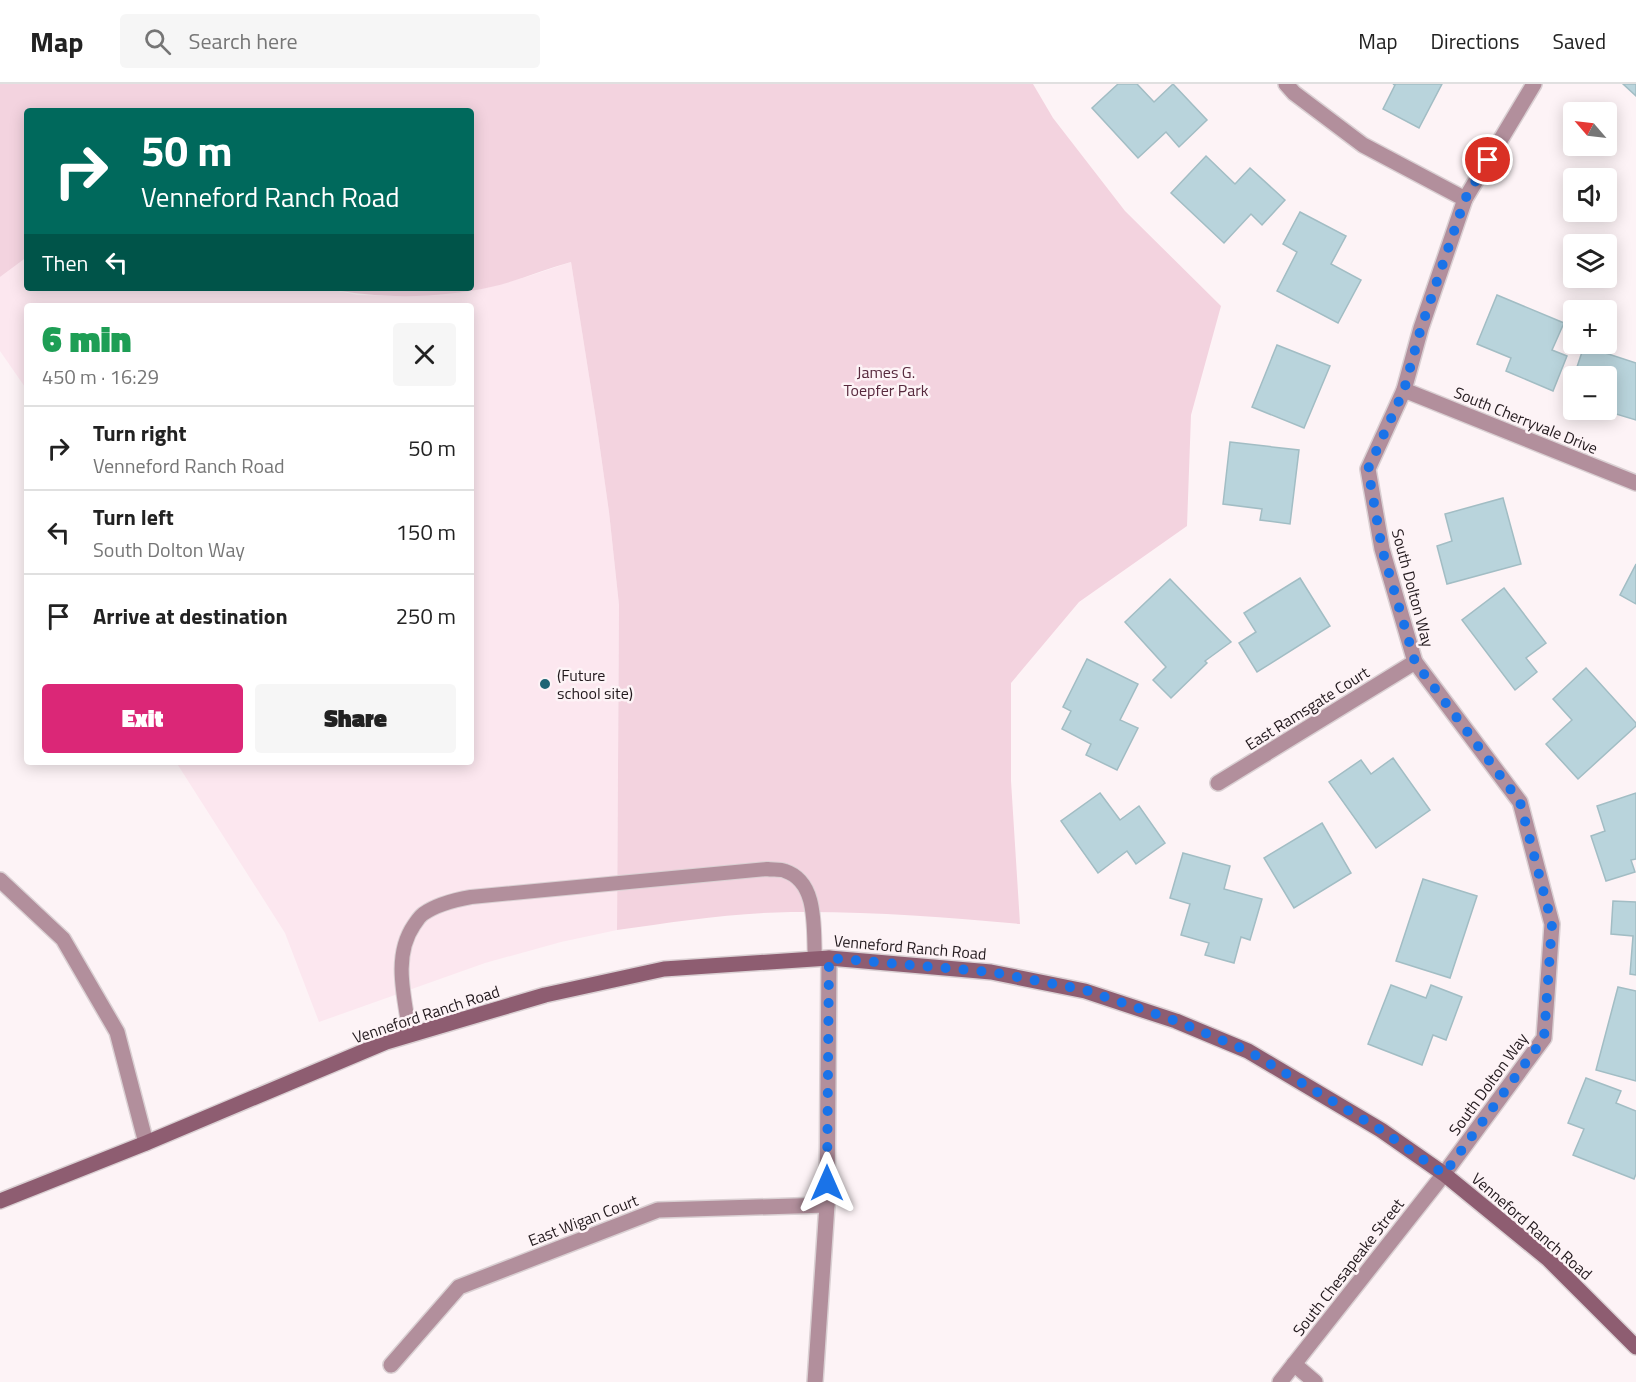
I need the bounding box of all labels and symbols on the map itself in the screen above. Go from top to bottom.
north arrow [1563,102,1617,156]
pin [1462,134,1513,185]
park label: James G. Toepfer Park [844,360,929,402]
street label: South Cherryvale Drive [1450,380,1602,460]
street label: South Dolton Way [1386,526,1440,650]
street label: East Ramsgate Court [1240,660,1374,756]
place label: (Future school site) [557,663,633,705]
marker: (Future school site) [538,677,552,691]
street label: Venneford Ranch Road [833,928,987,966]
street label: Venneford Ranch Road [349,979,503,1049]
street label: South Dolton Way [1443,1028,1534,1140]
position arrow [795,1151,859,1215]
street label: Venneford Ranch Road [1466,1167,1598,1285]
street label: East Wigan Court [524,1188,642,1252]
street label: South Chesapeake Street [1287,1193,1410,1341]

